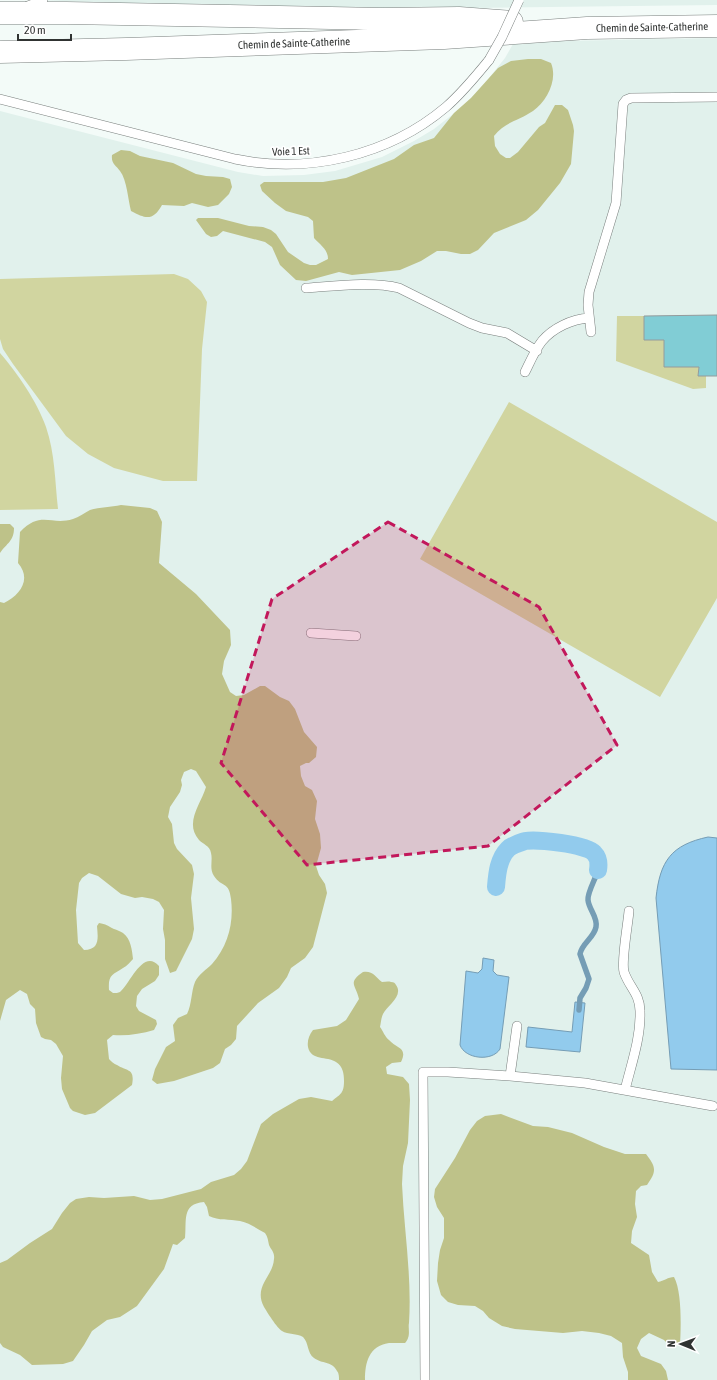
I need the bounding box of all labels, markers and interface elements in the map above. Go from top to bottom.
scale bar [18,16,71,42]
street label: Chemin de Sainte-Catherine [596,20,708,34]
text: 20 m [24,23,46,37]
street label: Chemin de Sainte-Catherine [238,35,350,51]
street label: Voie 1 Est [272,144,310,158]
north arrow [661,1324,701,1364]
text: N [665,1340,677,1347]

